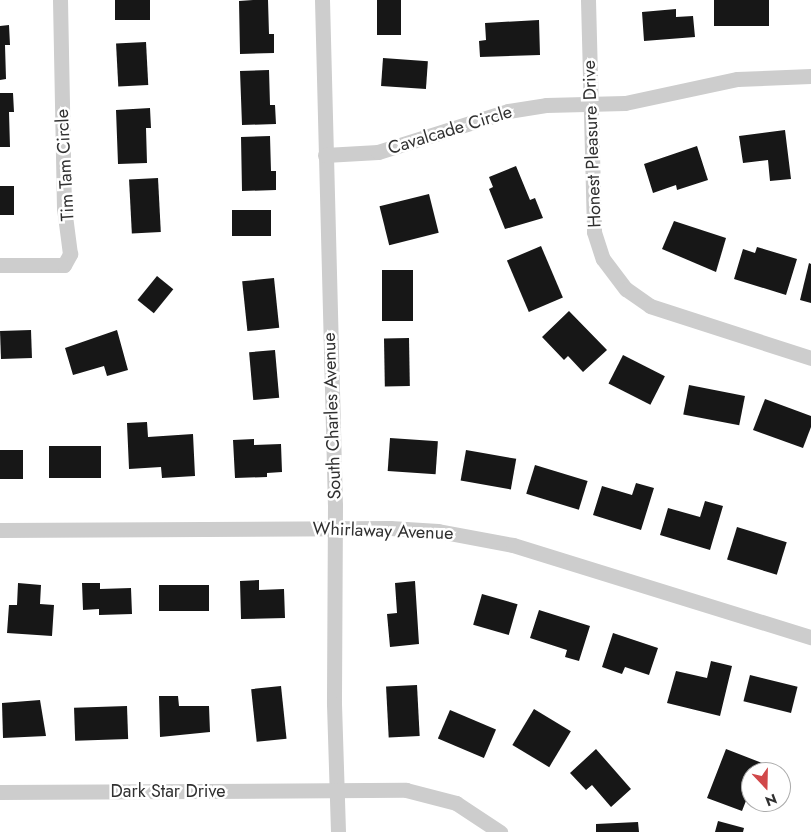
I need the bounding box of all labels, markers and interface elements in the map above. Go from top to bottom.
street label: Honest Pleasure Drive [578,60,606,228]
street label: Cavalcade Circle [385,101,515,159]
street label: Tim Tam Circle [51,108,79,222]
street label: South Charles Avenue [318,332,346,500]
street label: Whirlaway Avenue [312,518,454,544]
north arrow [741,762,791,812]
street label: Dark Star Drive [111,780,225,802]
text: N [762,789,780,811]

